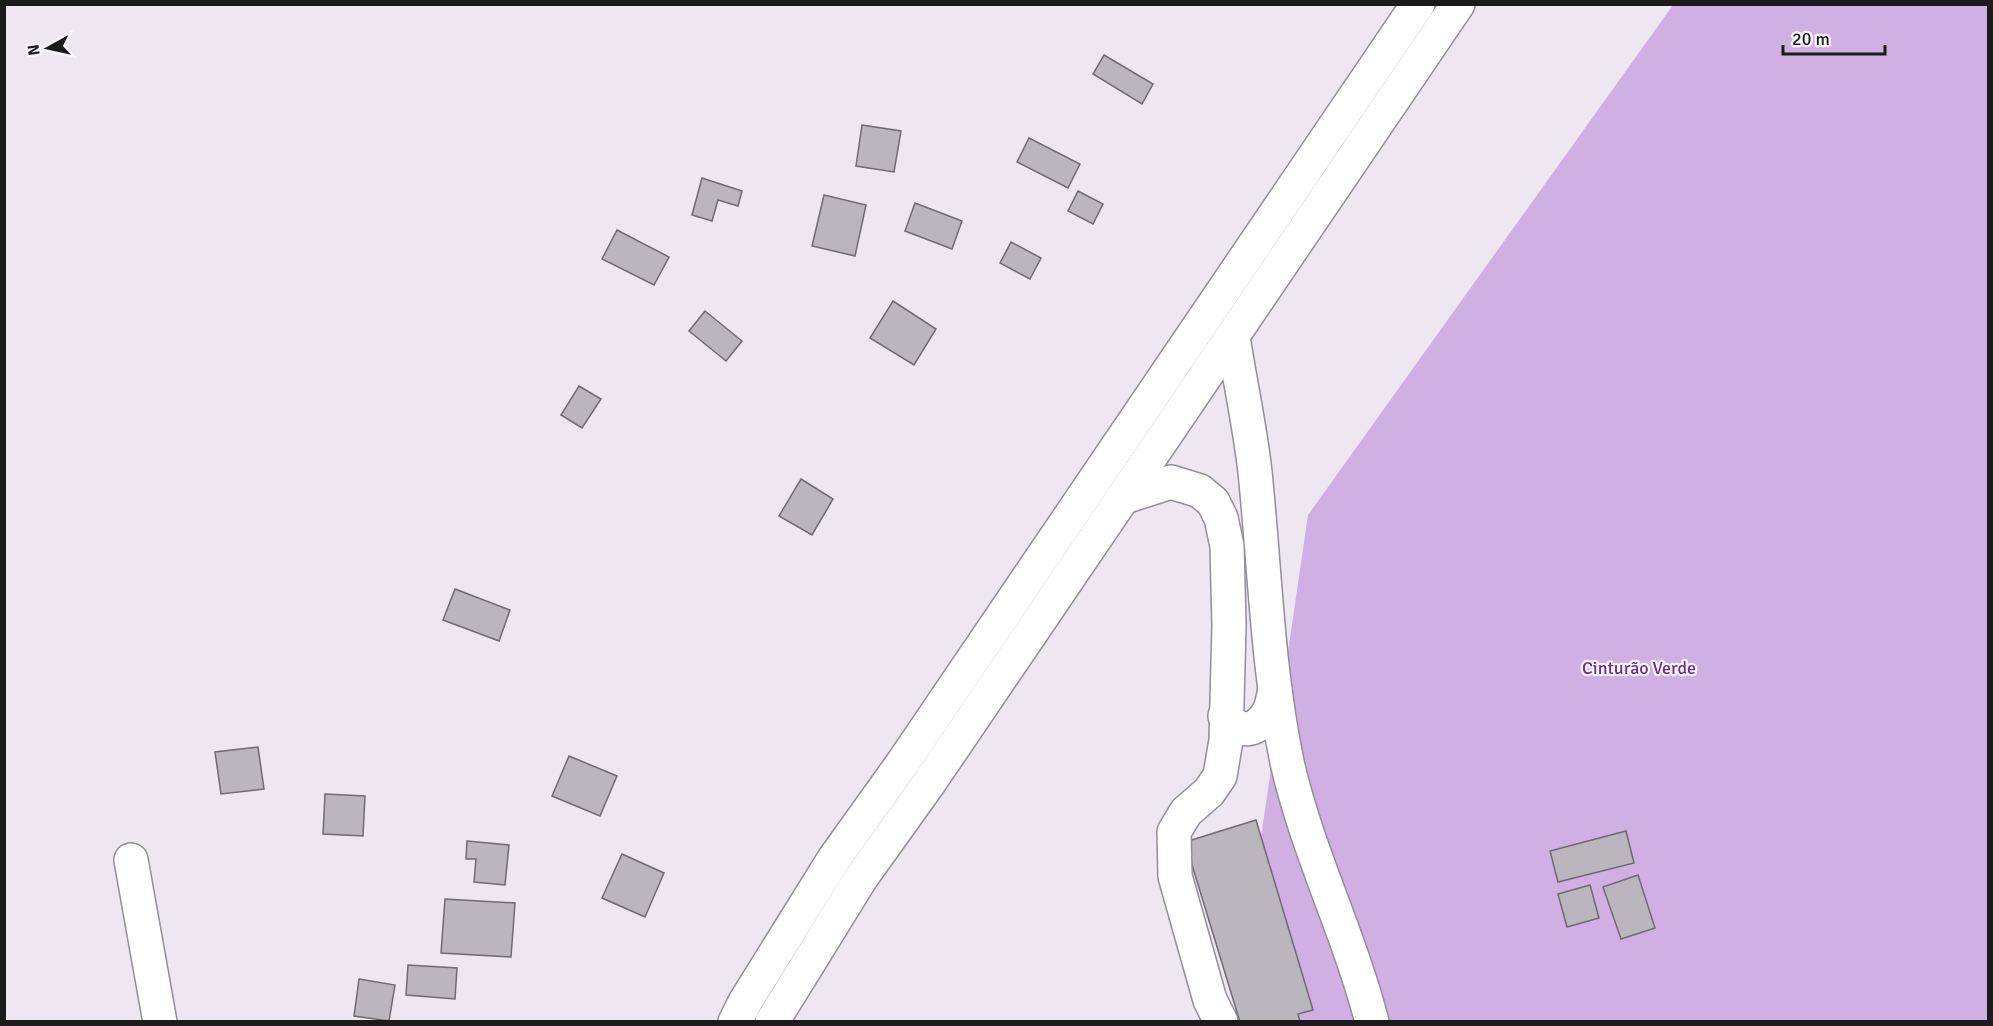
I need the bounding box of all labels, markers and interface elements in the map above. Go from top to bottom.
north arrow [18,18,78,78]
scale bar [1783,18,1885,56]
text: 20 m [1792,28,1830,50]
text: N [23,43,45,57]
park label: Cinturão Verde [1582,657,1696,679]

